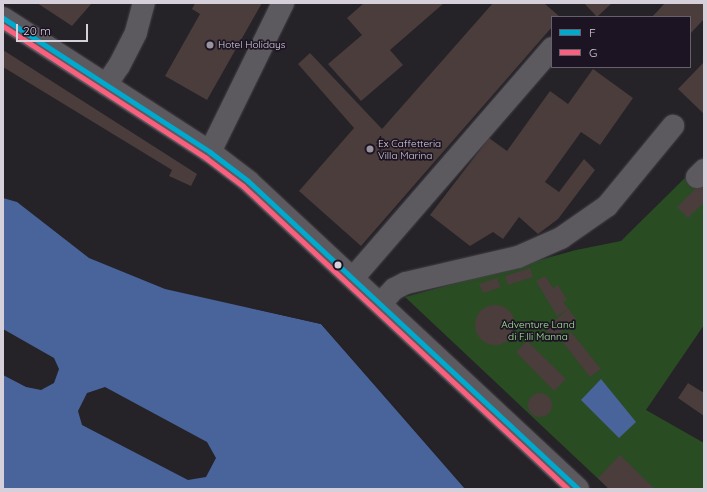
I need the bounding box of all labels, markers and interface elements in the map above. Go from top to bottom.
scale bar [18,16,90,42]
legend [551,16,691,68]
text: 20 m [23,23,51,38]
text: F [589,25,596,40]
place label: Hotel Holidays [218,39,285,51]
marker: Hotel Holidays [205,40,215,50]
text: G [589,45,597,60]
place label: Ex Caffetteria Villa Marina [378,137,441,160]
marker: Ex Caffetteria Villa Marina [365,144,375,154]
unlabelled marker [333,260,343,270]
park label: Adventure Land di F.lli Manna [501,318,575,342]

